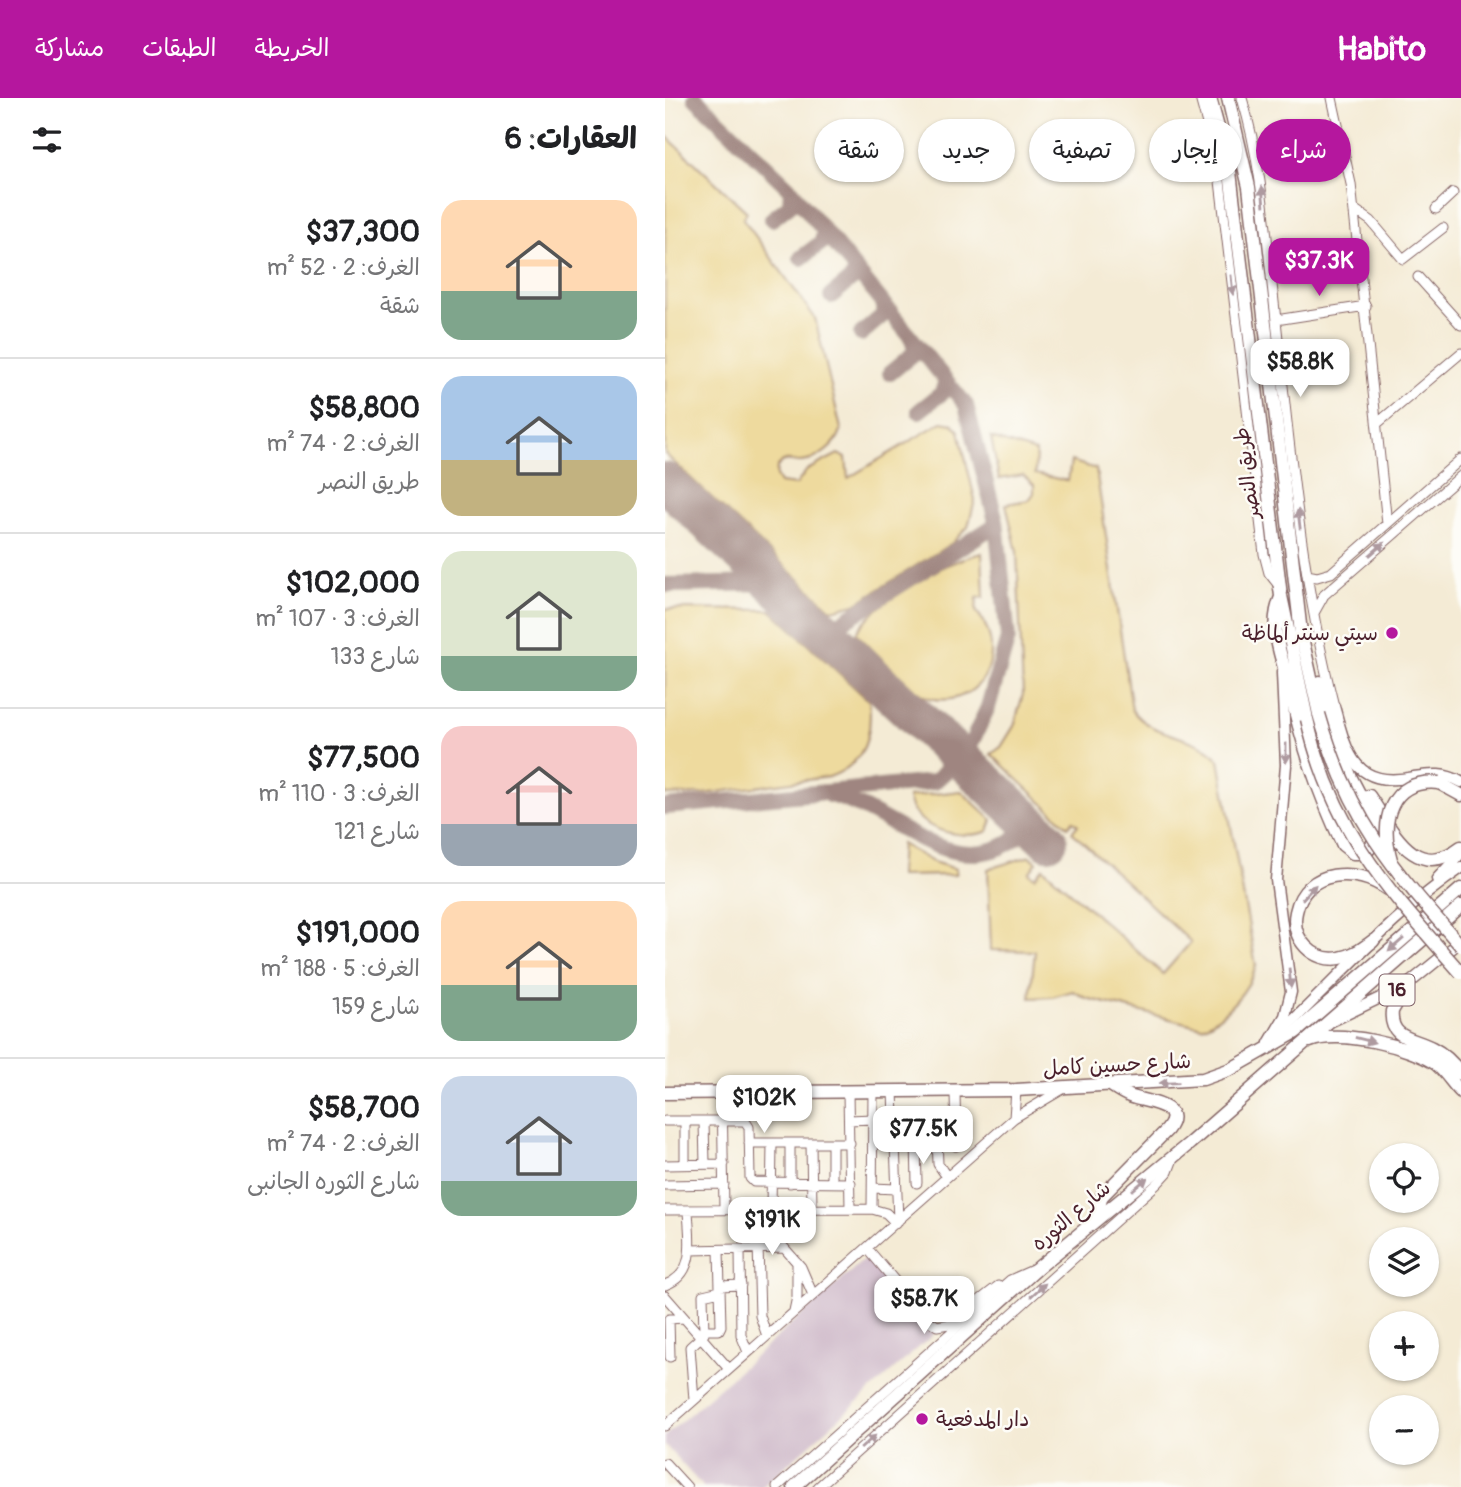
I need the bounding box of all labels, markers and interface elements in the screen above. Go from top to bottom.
text: Habito [1337,29,1426,70]
text: مشاركة [35,34,104,63]
text: الطبقات [142,34,217,63]
text: الخريطة [255,34,329,63]
chip: شقة [814,119,904,182]
chip: جديد [918,119,1015,182]
chip: تصفية [1029,119,1135,182]
chip: إيجار [1149,119,1242,182]
chip: شراء [1256,119,1351,182]
text: العقارات: 6 [505,120,637,157]
icon: filters [28,121,66,159]
one-way arrow [1257,184,1268,206]
text: $37,300 [306,213,420,250]
icon: home [497,228,581,312]
pin: $37.3K [1262,238,1376,298]
text: $37.3K [1284,246,1354,275]
text: الغرف: 2 · 52 m² [267,253,420,282]
one-way arrow [1227,275,1238,297]
text: شقة [380,291,420,320]
pin: $58.8K [1243,340,1357,399]
text: $58.8K [1266,347,1334,376]
text: $58,800 [309,389,420,426]
icon: home [497,404,581,488]
street label: طريق النصر [1228,426,1266,522]
text: الغرف: 2 · 74 m² [267,429,420,458]
text: طريق النصر [319,467,420,496]
one-way arrow [1293,508,1304,530]
one-way arrow [1368,541,1386,557]
text: $102,000 [286,564,420,601]
icon: home [497,579,581,663]
text: الغرف: 3 · 107 m² [255,604,420,633]
place label: سيتي سنتر ألماظة [1242,620,1378,652]
marker: سيتي سنتر ألماظة [1384,625,1400,641]
text: شارع 133 [331,642,420,671]
text: $77,500 [307,739,420,776]
one-way arrow [1280,742,1292,764]
icon: home [497,754,581,838]
text: الغرف: 3 · 110 m² [259,779,420,808]
text: شارع 121 [334,817,420,846]
one-way arrow [1300,883,1317,900]
text: $191,000 [296,914,420,951]
icon: home [497,929,581,1013]
one-way arrow [1387,937,1405,953]
text: الغرف: 5 · 188 m² [260,954,420,983]
one-way arrow [1285,968,1296,990]
road number: 16 [1379,974,1415,1006]
text: شارع 159 [332,992,420,1021]
one-way arrow [1355,1036,1376,1046]
street label: شارع حسين كامل [1042,1048,1192,1083]
pin: $102K [715,1076,813,1135]
one-way arrow [1157,1077,1179,1088]
text: $102K [732,1083,796,1112]
text: $58,700 [308,1089,420,1126]
icon: home [497,1104,581,1188]
pin: $77.5K [866,1107,980,1166]
text: $77.5K [889,1114,957,1143]
text: الغرف: 2 · 74 m² [267,1129,420,1158]
map controls [1369,1143,1439,1465]
button: locate [1369,1143,1439,1213]
text: شارع الثوره الجانبى [247,1167,420,1196]
street label: شارع الثوره [1026,1175,1117,1258]
one-way arrow [1132,1177,1149,1192]
pin: $191K [723,1198,821,1257]
text: $191K [744,1205,800,1234]
button: layers [1369,1227,1439,1297]
pin: $58.7K [867,1276,981,1336]
one-way arrow [1030,1283,1047,1299]
text: $58.7K [890,1284,958,1313]
button: + [1369,1311,1439,1381]
button: − [1369,1395,1439,1465]
place label: دار المدفعية [936,1406,1029,1433]
marker: دار المدفعية [914,1411,930,1427]
one-way arrow [860,1434,877,1450]

